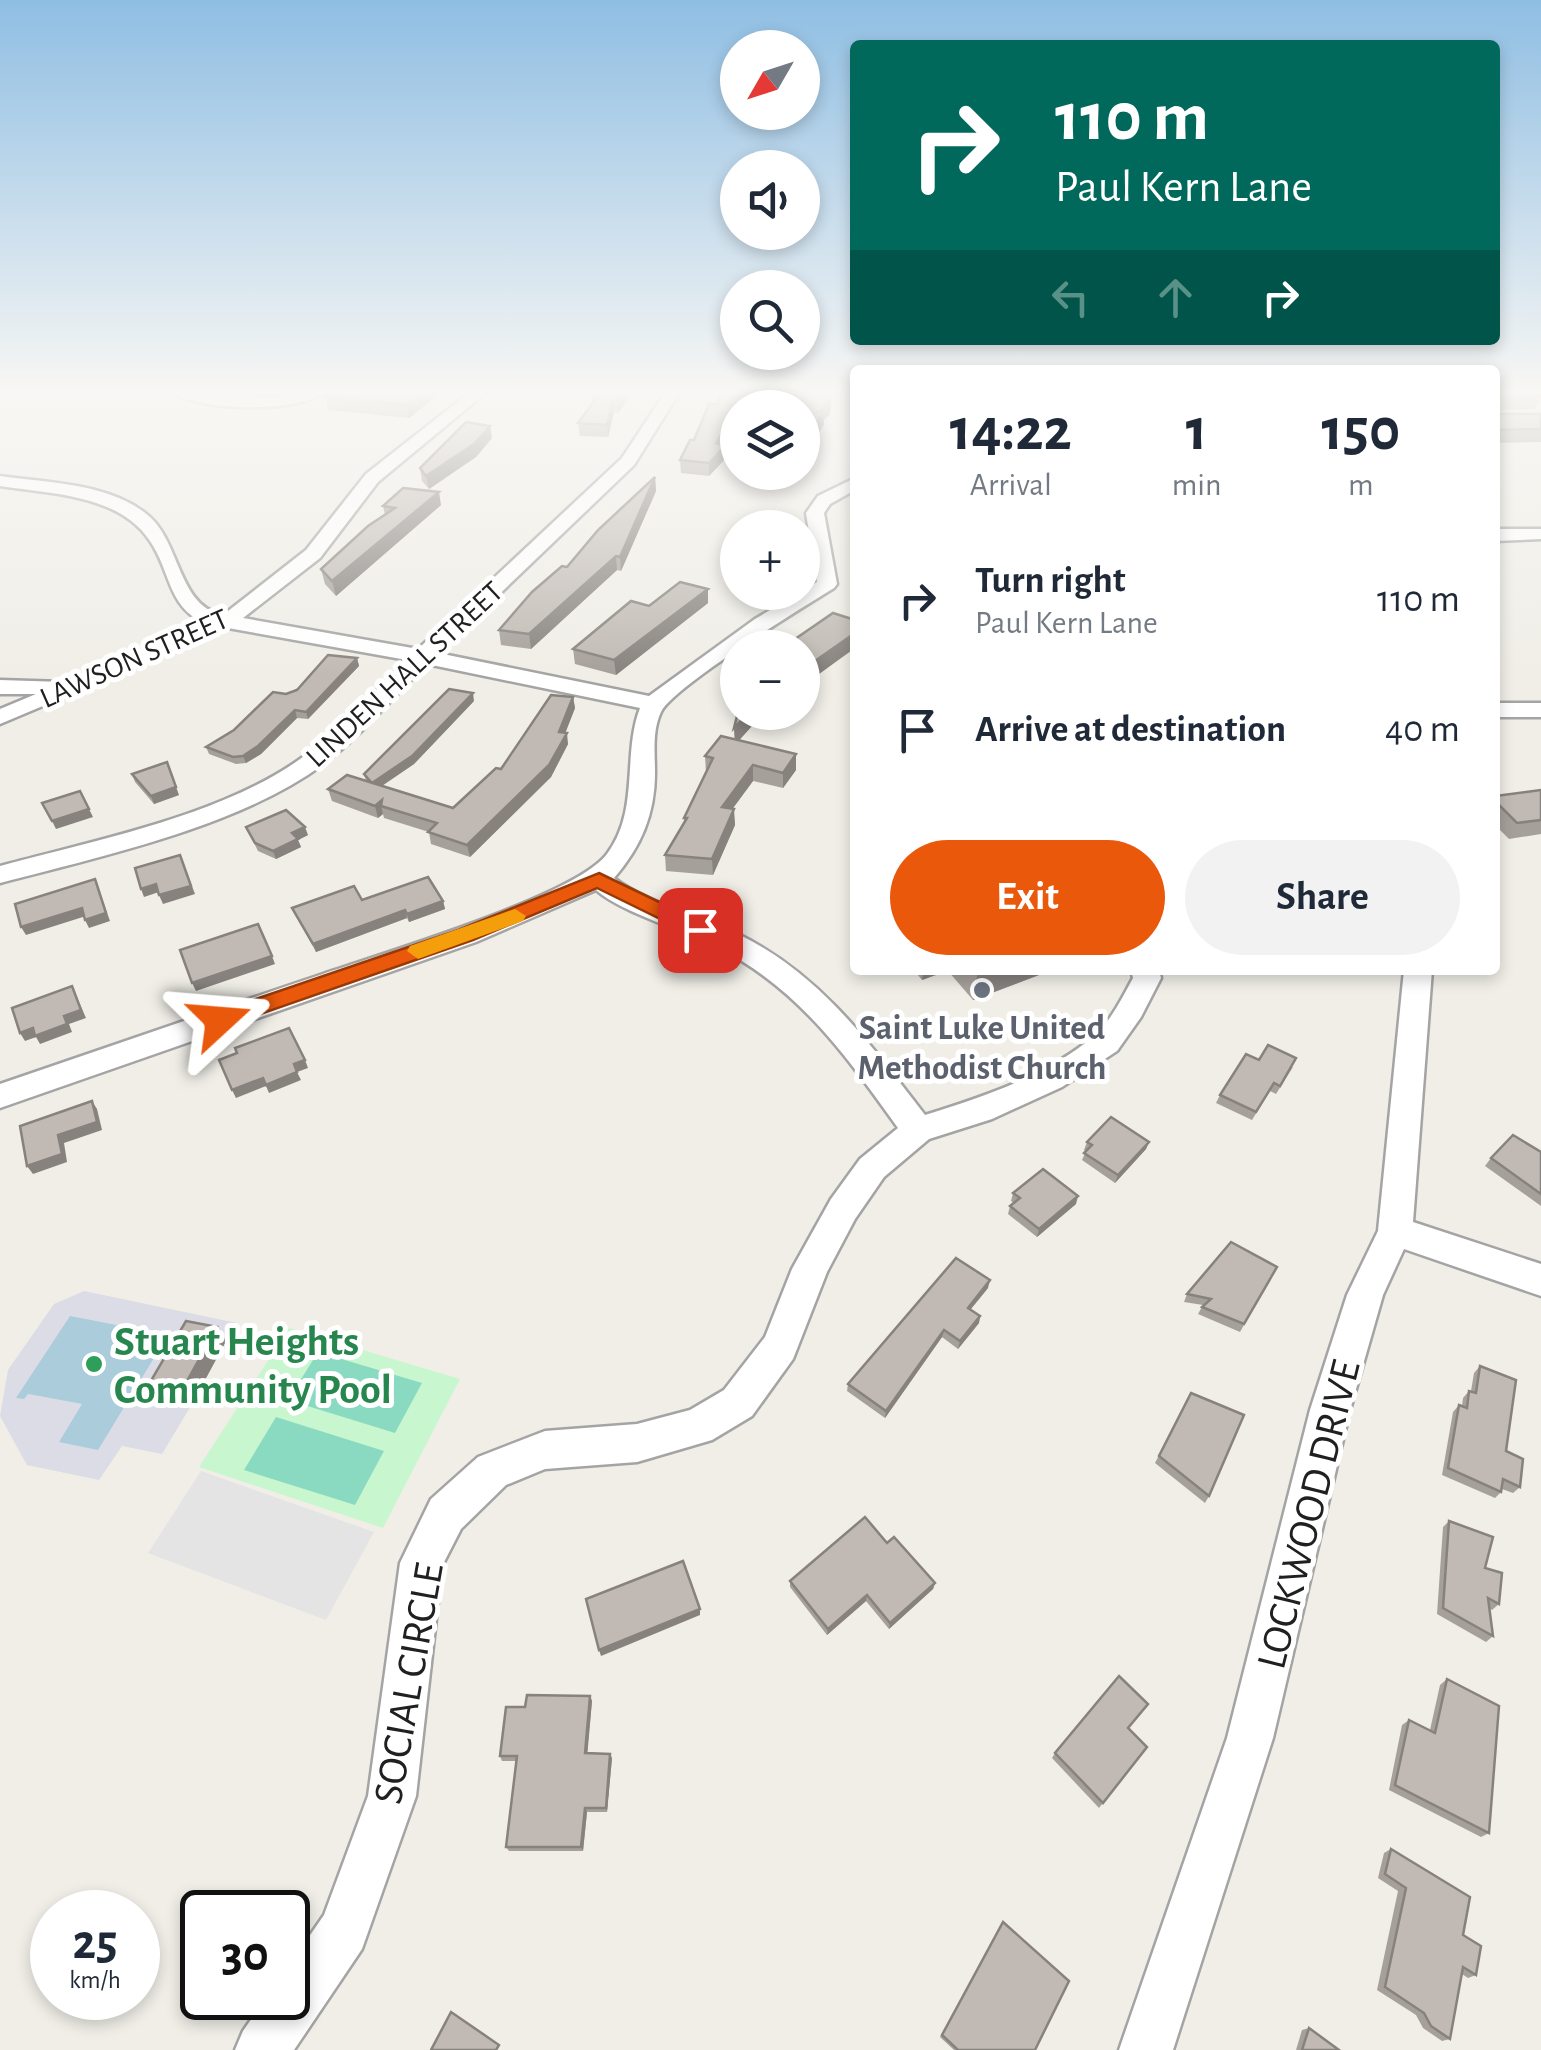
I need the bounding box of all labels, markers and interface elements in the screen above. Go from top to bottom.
north arrow [720,30,820,130]
map controls [720,30,820,730]
icon: right [890,80,1020,210]
text: 110 m [1055,83,1209,153]
button: sound [720,150,820,250]
text: Paul Kern Lane [1055,165,1312,210]
button: search [720,270,820,370]
icon: left [1043,270,1098,325]
icon: ahead [1148,270,1203,325]
icon: right [1253,270,1308,325]
button: layers [720,390,820,490]
text: 14:22 [950,401,1072,461]
text: 1 [1186,401,1207,461]
text: 150 [1321,401,1400,461]
text: Arrival [970,469,1052,501]
text: min [1172,469,1222,501]
text: m [1348,469,1374,501]
button: + [720,510,820,610]
text: Turn right [975,562,1125,600]
icon: right [890,573,945,628]
street label: LINDEN HALL STREET [301,576,509,773]
text: 110 m [1377,581,1460,619]
street label: LAWSON STREET [36,604,233,714]
text: Paul Kern Lane [975,607,1158,639]
button: − [720,630,820,730]
icon: arrive [890,703,945,758]
text: Arrive at destination [975,711,1286,749]
text: 40 m [1385,711,1460,749]
button: Exit [890,840,1165,955]
button: Share [1185,840,1460,955]
pin [658,888,743,973]
icon: arrive [673,903,728,958]
position arrow [168,968,272,1072]
marker: Saint Luke United Methodist Church [971,979,993,1001]
place label: Saint Luke United Methodist Church [858,1011,1106,1086]
place label: Stuart Heights Community Pool [114,1321,392,1411]
marker: Stuart Heights Community Pool [83,1353,105,1375]
street label: LOCKWOOD DRIVE [1250,1356,1368,1673]
street label: SOCIAL CIRCLE [367,1560,451,1807]
speed limit sign: 30 [180,1890,310,2020]
text: 25 [72,1918,118,1968]
text: km/h [69,1968,121,1993]

